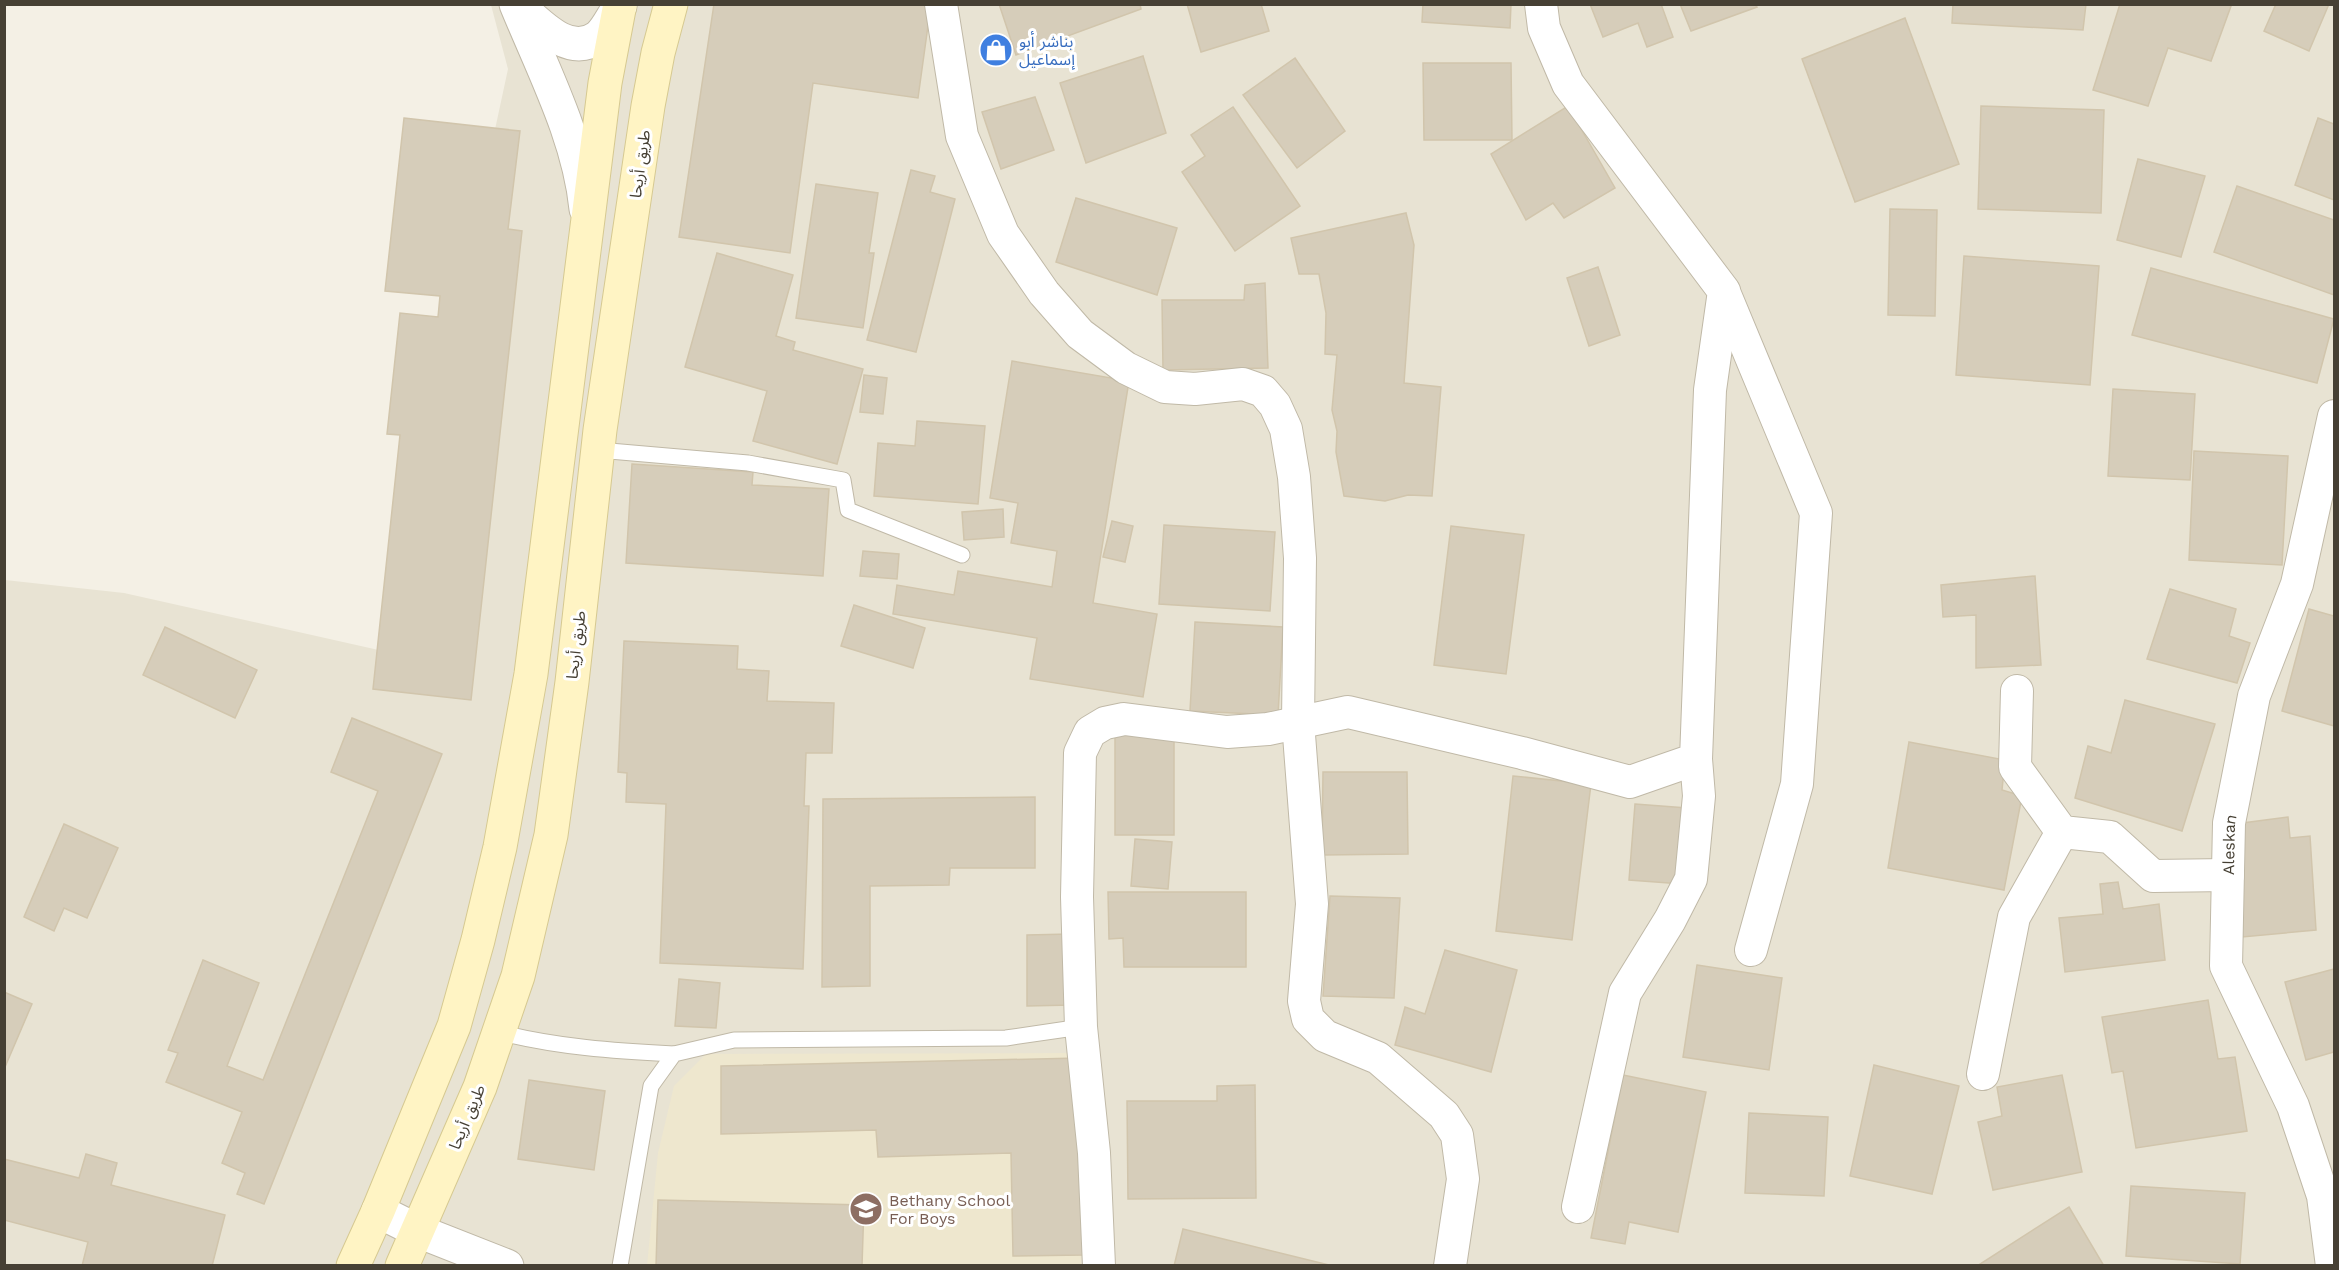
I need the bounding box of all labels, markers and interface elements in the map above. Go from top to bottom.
place label: بناشر أبو إسماعيل [1019,31,1076,70]
shop icon: بناشر أبو إسماعيل [978,32,1014,68]
street label: طريق أريحا [626,129,655,199]
street label: طريق أريحا [562,610,591,680]
street label: Aleskan [2218,812,2240,875]
street label: طريق أريحا [445,1082,490,1153]
school or university icon: Bethany School For Boys [848,1191,884,1227]
place label: Bethany School For Boys [889,1191,1010,1228]

